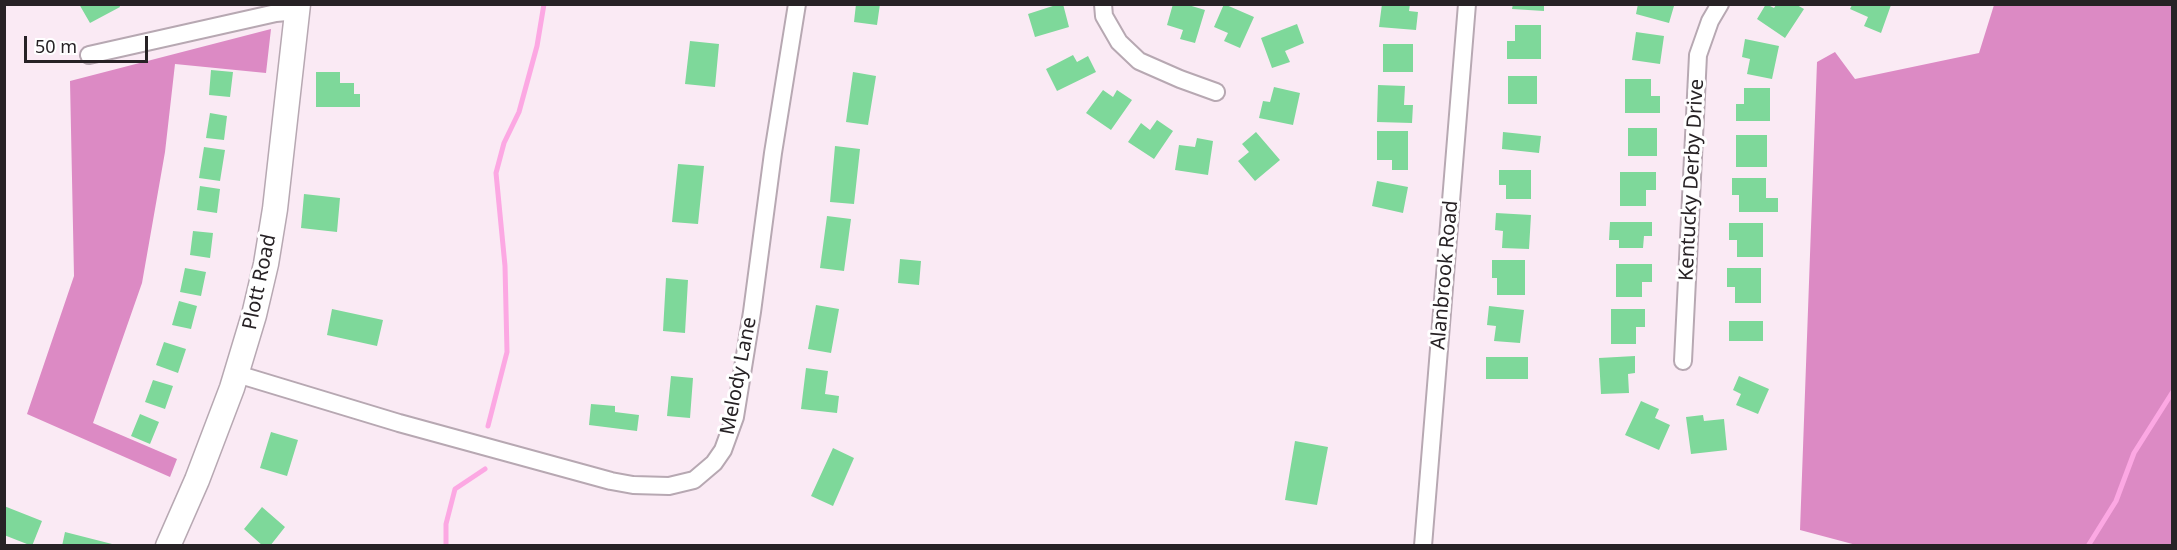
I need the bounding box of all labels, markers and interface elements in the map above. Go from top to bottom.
scale bar [27,24,152,62]
text: 50 m [35,34,77,58]
street label: Kentucky Derby Drive [1675,78,1709,282]
street label: Alanbrook Road [1427,199,1463,351]
street label: Plott Road [238,232,282,332]
street label: Melody Lane [716,315,762,437]

